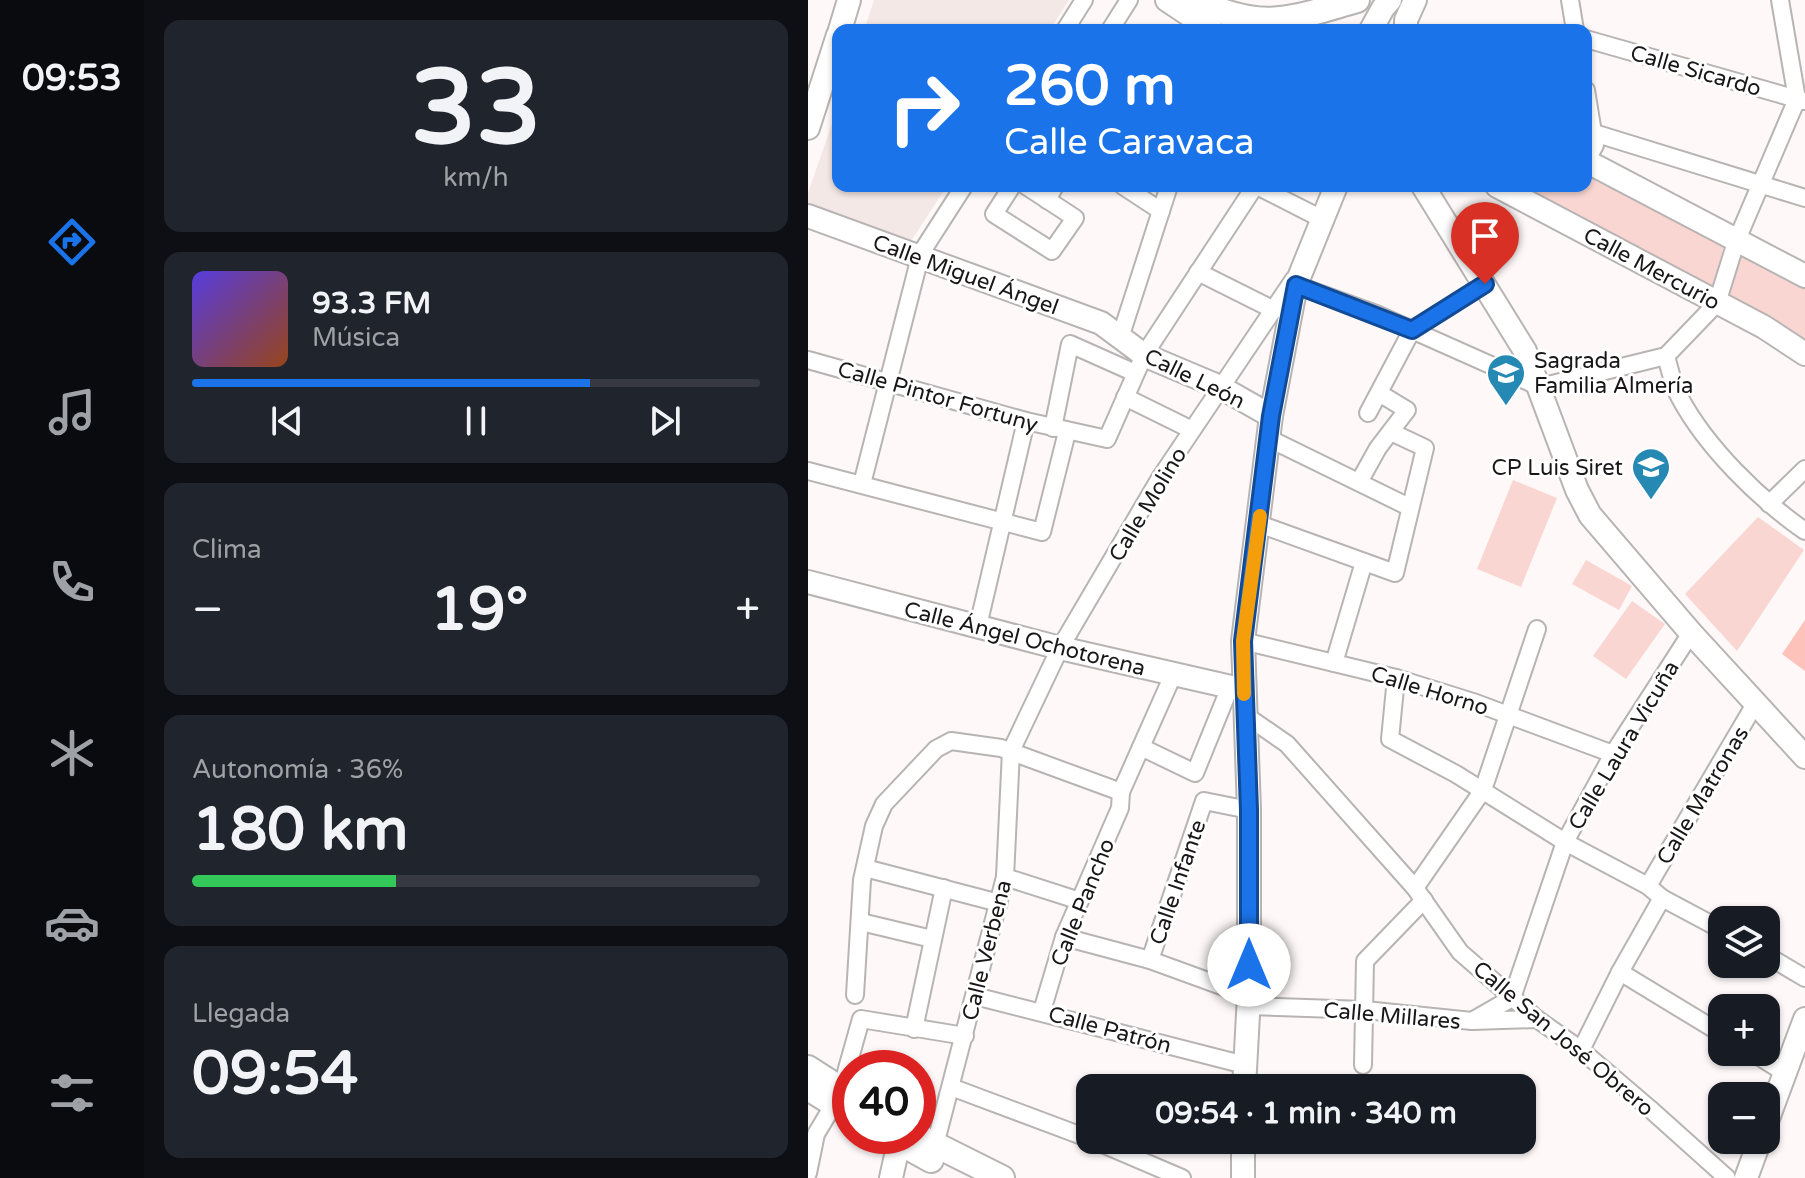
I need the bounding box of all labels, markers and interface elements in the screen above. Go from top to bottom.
street label: Calle Sicardo [1627,40,1764,102]
text: 33 [411,47,541,172]
text: 260 m [1004,53,1175,120]
icon: right [872,56,976,160]
text: 09:53 [22,57,122,100]
text: Calle Caravaca [1004,121,1254,164]
text: km/h [443,162,509,193]
pin [1451,202,1519,284]
icon: directions [44,214,100,270]
icon: arrive [1463,214,1507,258]
street label: Calle Mercurio [1579,222,1724,316]
street label: Calle Miguel Ángel [869,228,1062,321]
text: 93.3 FM [312,285,431,322]
text: Música [312,322,400,353]
street label: Calle León [1140,343,1249,414]
place label: Sagrada Familia Almería [1534,348,1693,399]
school or university icon: Sagrada Familia Almería [1485,352,1527,407]
street label: Calle Pintor Fortuny [835,356,1041,438]
icon: music [44,384,100,440]
icon: previous [265,399,309,443]
icon: pause [454,399,498,443]
icon: next [643,399,687,443]
street label: Calle Molino [1104,443,1192,566]
school or university icon: CP Luis Siret [1630,446,1672,501]
place label: CP Luis Siret [1492,455,1623,481]
text: Clima [192,534,262,565]
icon: phone [44,554,100,610]
text: 19° [430,574,528,646]
text: − [192,584,223,637]
text: + [735,584,760,637]
street label: Calle Ángel Ochotorena [901,595,1148,682]
street label: Calle Laura Vicuña [1563,656,1685,835]
street label: Calle Horno [1368,661,1492,721]
street label: Calle Matronas [1651,722,1754,869]
icon: climate [44,725,100,781]
text: Autonomía · 36% [192,754,403,785]
text: 180 km [192,794,408,866]
street label: Calle Infante [1144,817,1211,948]
street label: Calle Pancho [1046,835,1120,970]
street label: Calle Verbena [957,877,1017,1023]
icon: car [44,895,100,951]
map controls [1708,906,1780,1154]
button: layers [1708,906,1780,978]
position arrow [1207,923,1291,1007]
street label: Calle San José Obrero [1468,956,1659,1122]
button: + [1708,994,1780,1066]
street label: Calle Millares [1322,997,1462,1035]
text: Llegada [192,998,290,1029]
street label: Calle Patrón [1045,1001,1174,1059]
text: 09:54 [192,1038,358,1110]
speed limit sign: 40 [832,1050,936,1154]
icon: filters [44,1065,100,1121]
button: − [1708,1082,1780,1154]
text: 09:54 · 1 min · 340 m [1155,1095,1457,1132]

